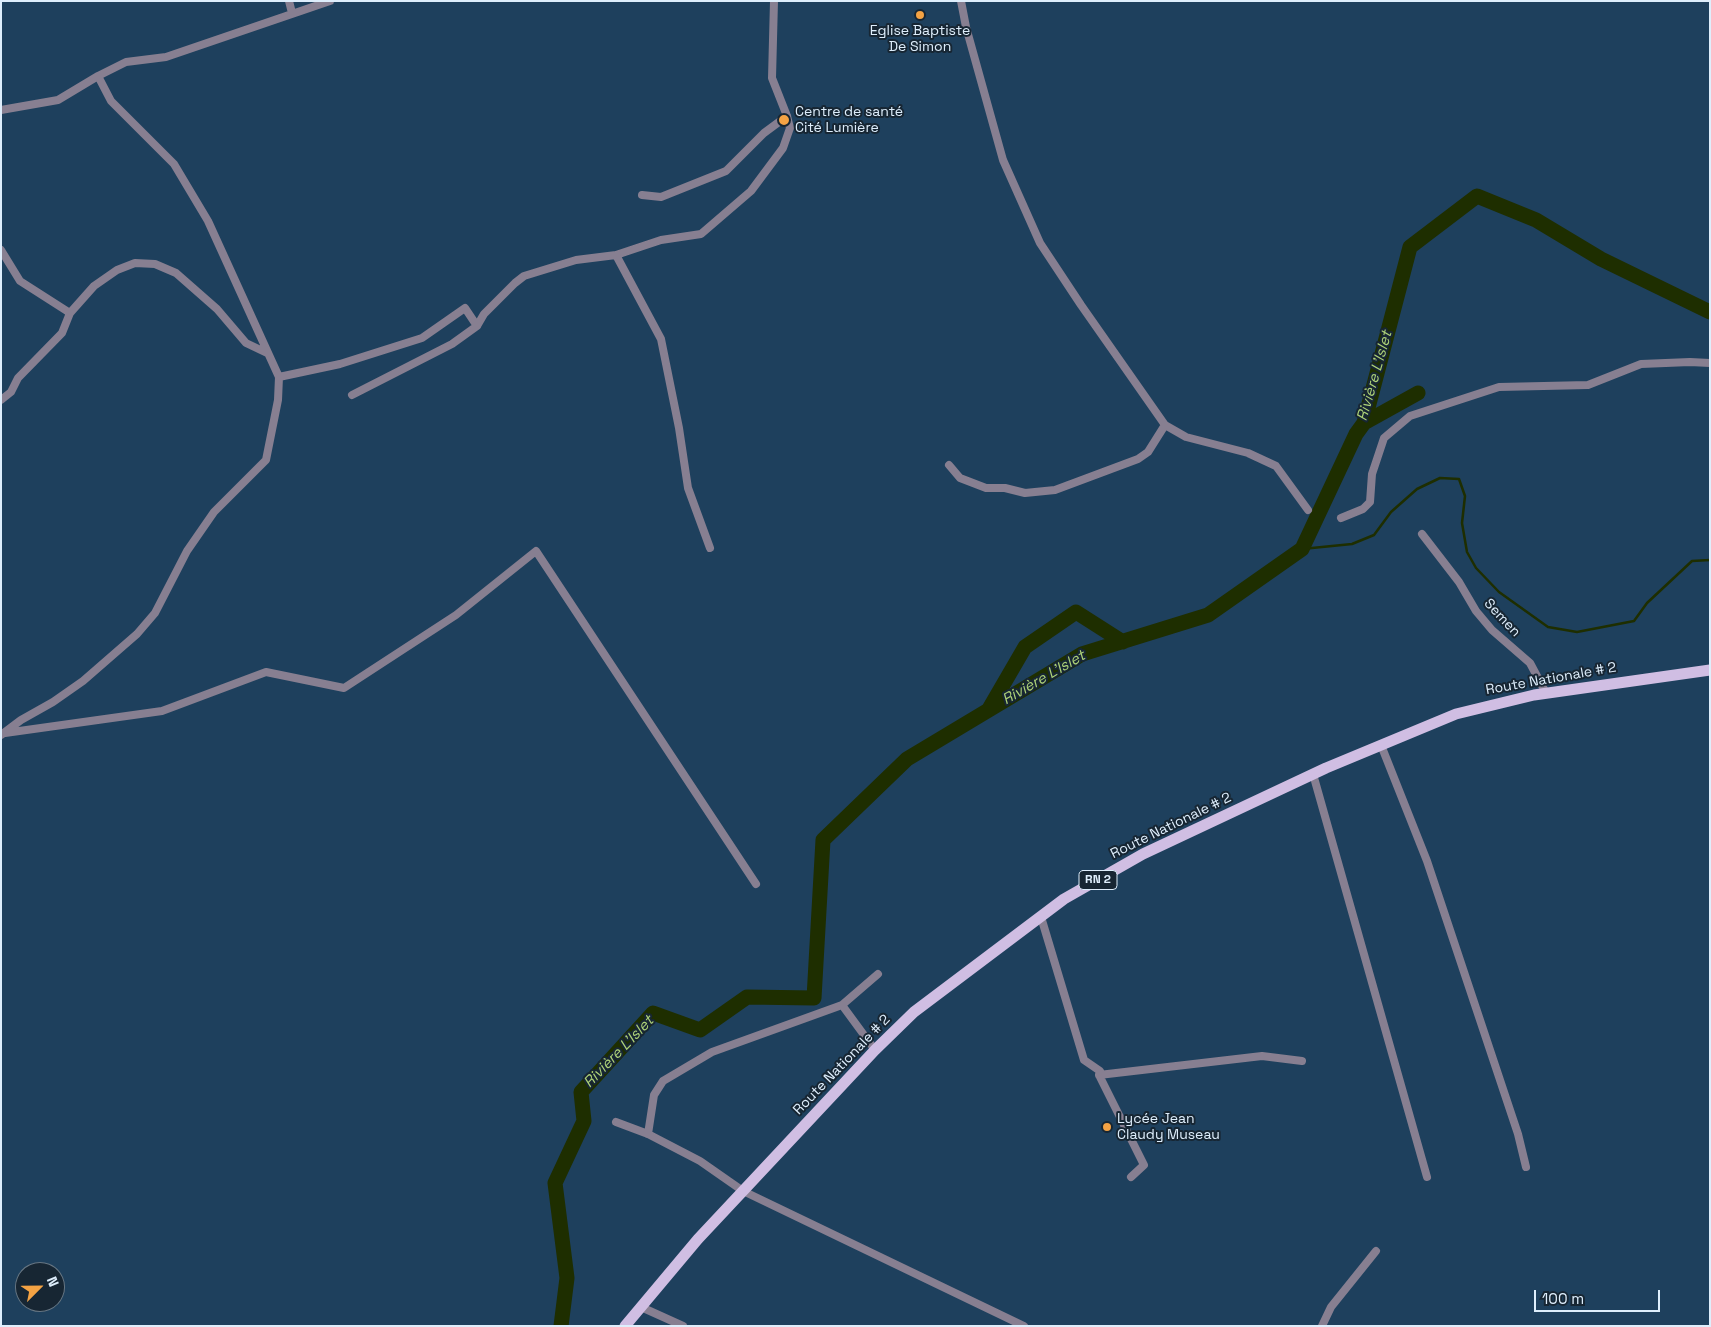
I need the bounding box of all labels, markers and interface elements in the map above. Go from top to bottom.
marker: Eglise Baptiste De Simon [914,9,926,21]
place label: Eglise Baptiste De Simon [870,23,970,56]
place label: Centre de santé Cité Lumière [795,104,903,136]
marker: Centre de santé Cité Lumière [777,113,791,127]
water label: Rivière L'Islet [1354,329,1396,423]
street label: Semen [1480,596,1524,640]
water label: Rivière L'Islet [999,647,1089,709]
street label: Route Nationale # 2 [1484,659,1618,699]
street label: Route Nationale # 2 [1108,789,1234,863]
road number: RN 2 [1079,870,1117,890]
water label: Rivière L'Islet [580,1012,658,1092]
street label: Route Nationale # 2 [790,1012,894,1118]
place label: Lycée Jean Claudy Museau [1117,1111,1220,1144]
marker: Lycée Jean Claudy Museau [1101,1121,1113,1133]
north arrow [15,1262,65,1312]
text: N [43,1274,63,1289]
scale bar [1536,1280,1662,1312]
text: 100 m [1542,1289,1584,1308]

